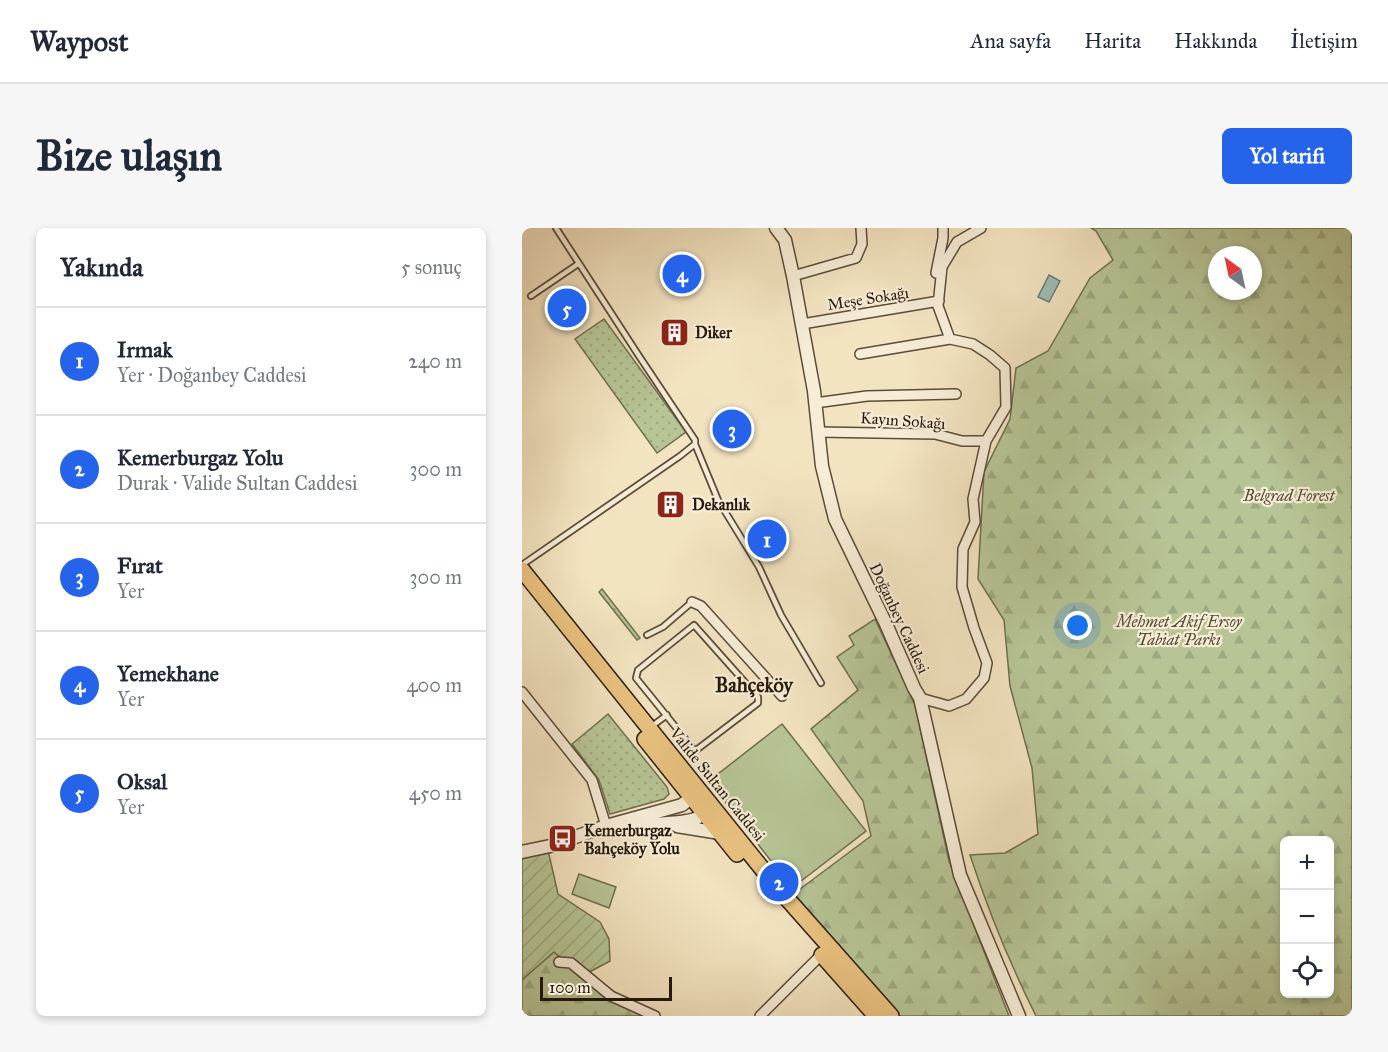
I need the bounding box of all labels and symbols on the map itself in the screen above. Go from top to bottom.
north arrow [1208,246,1262,300]
pin: 4 [662,252,702,296]
street label: Meşe Sokağı [826,283,911,315]
pin: 5 [548,286,586,331]
building icon: Diker [658,316,690,348]
place label: Diker [695,323,733,342]
pin: 3 [712,406,752,452]
street label: Kayın Sokağı [860,408,947,434]
park label: Belgrad Forest [1243,486,1335,505]
building icon: Dekanlık [655,488,687,520]
place label: Dekanlık [692,495,751,514]
pin: 1 [748,516,786,562]
street label: Doğanbey Caddesi [865,560,934,677]
your location [1063,611,1092,640]
park label: Mehmet Akif Ersoy Tabiat Parkı [1114,612,1243,649]
district label: Bahçeköy [715,673,795,698]
street label: Valide Sultan Caddesi [665,723,770,845]
place label: Kemerburgaz Bahçeköy Yolu [584,821,680,859]
bus stop icon: Kemerburgaz Bahçeköy Yolu [547,823,579,855]
pin: 2 [760,860,798,904]
scale bar [540,974,672,1002]

